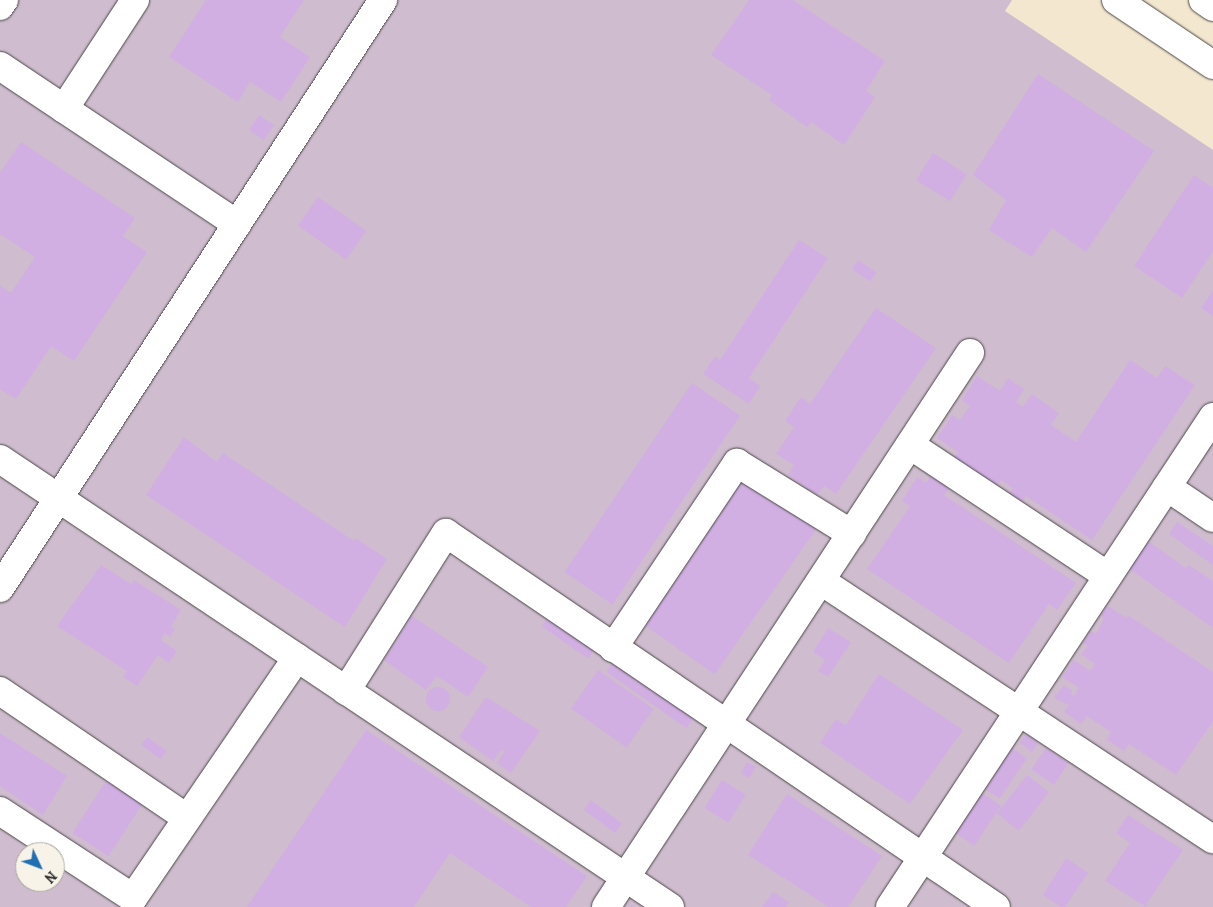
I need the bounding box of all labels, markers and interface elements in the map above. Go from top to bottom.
north arrow [15,842,65,892]
text: N [40,867,61,887]

